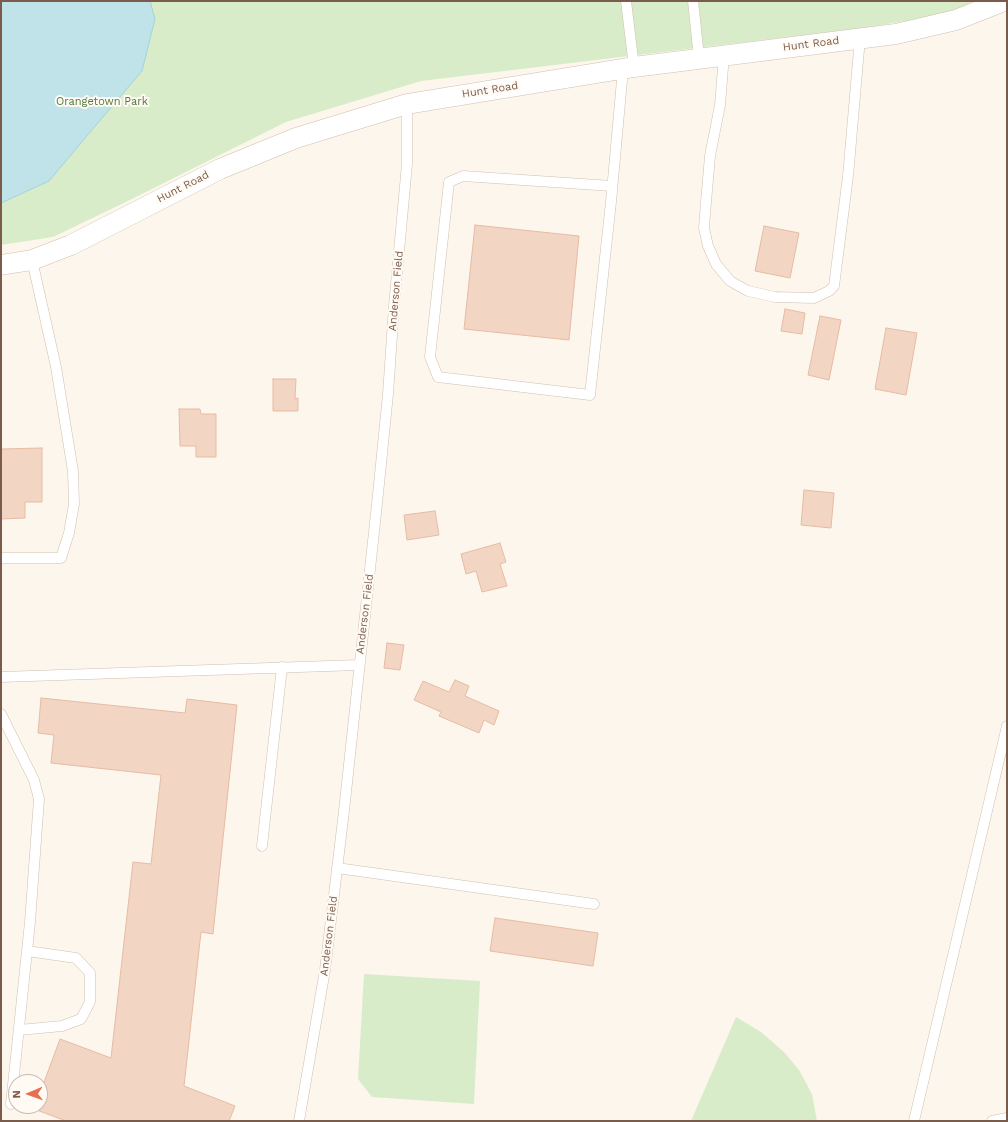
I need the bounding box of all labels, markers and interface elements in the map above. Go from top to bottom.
street label: Hunt Road [782,34,840,54]
street label: Hunt Road [461,79,519,101]
park label: Orangetown Park [56,95,148,109]
street label: Hunt Road [155,168,211,206]
street label: Anderson Field [386,250,406,332]
street label: Anderson Field [354,573,376,655]
street label: Anderson Field [318,895,340,977]
north arrow [8,1074,48,1114]
text: N [10,1090,23,1099]

